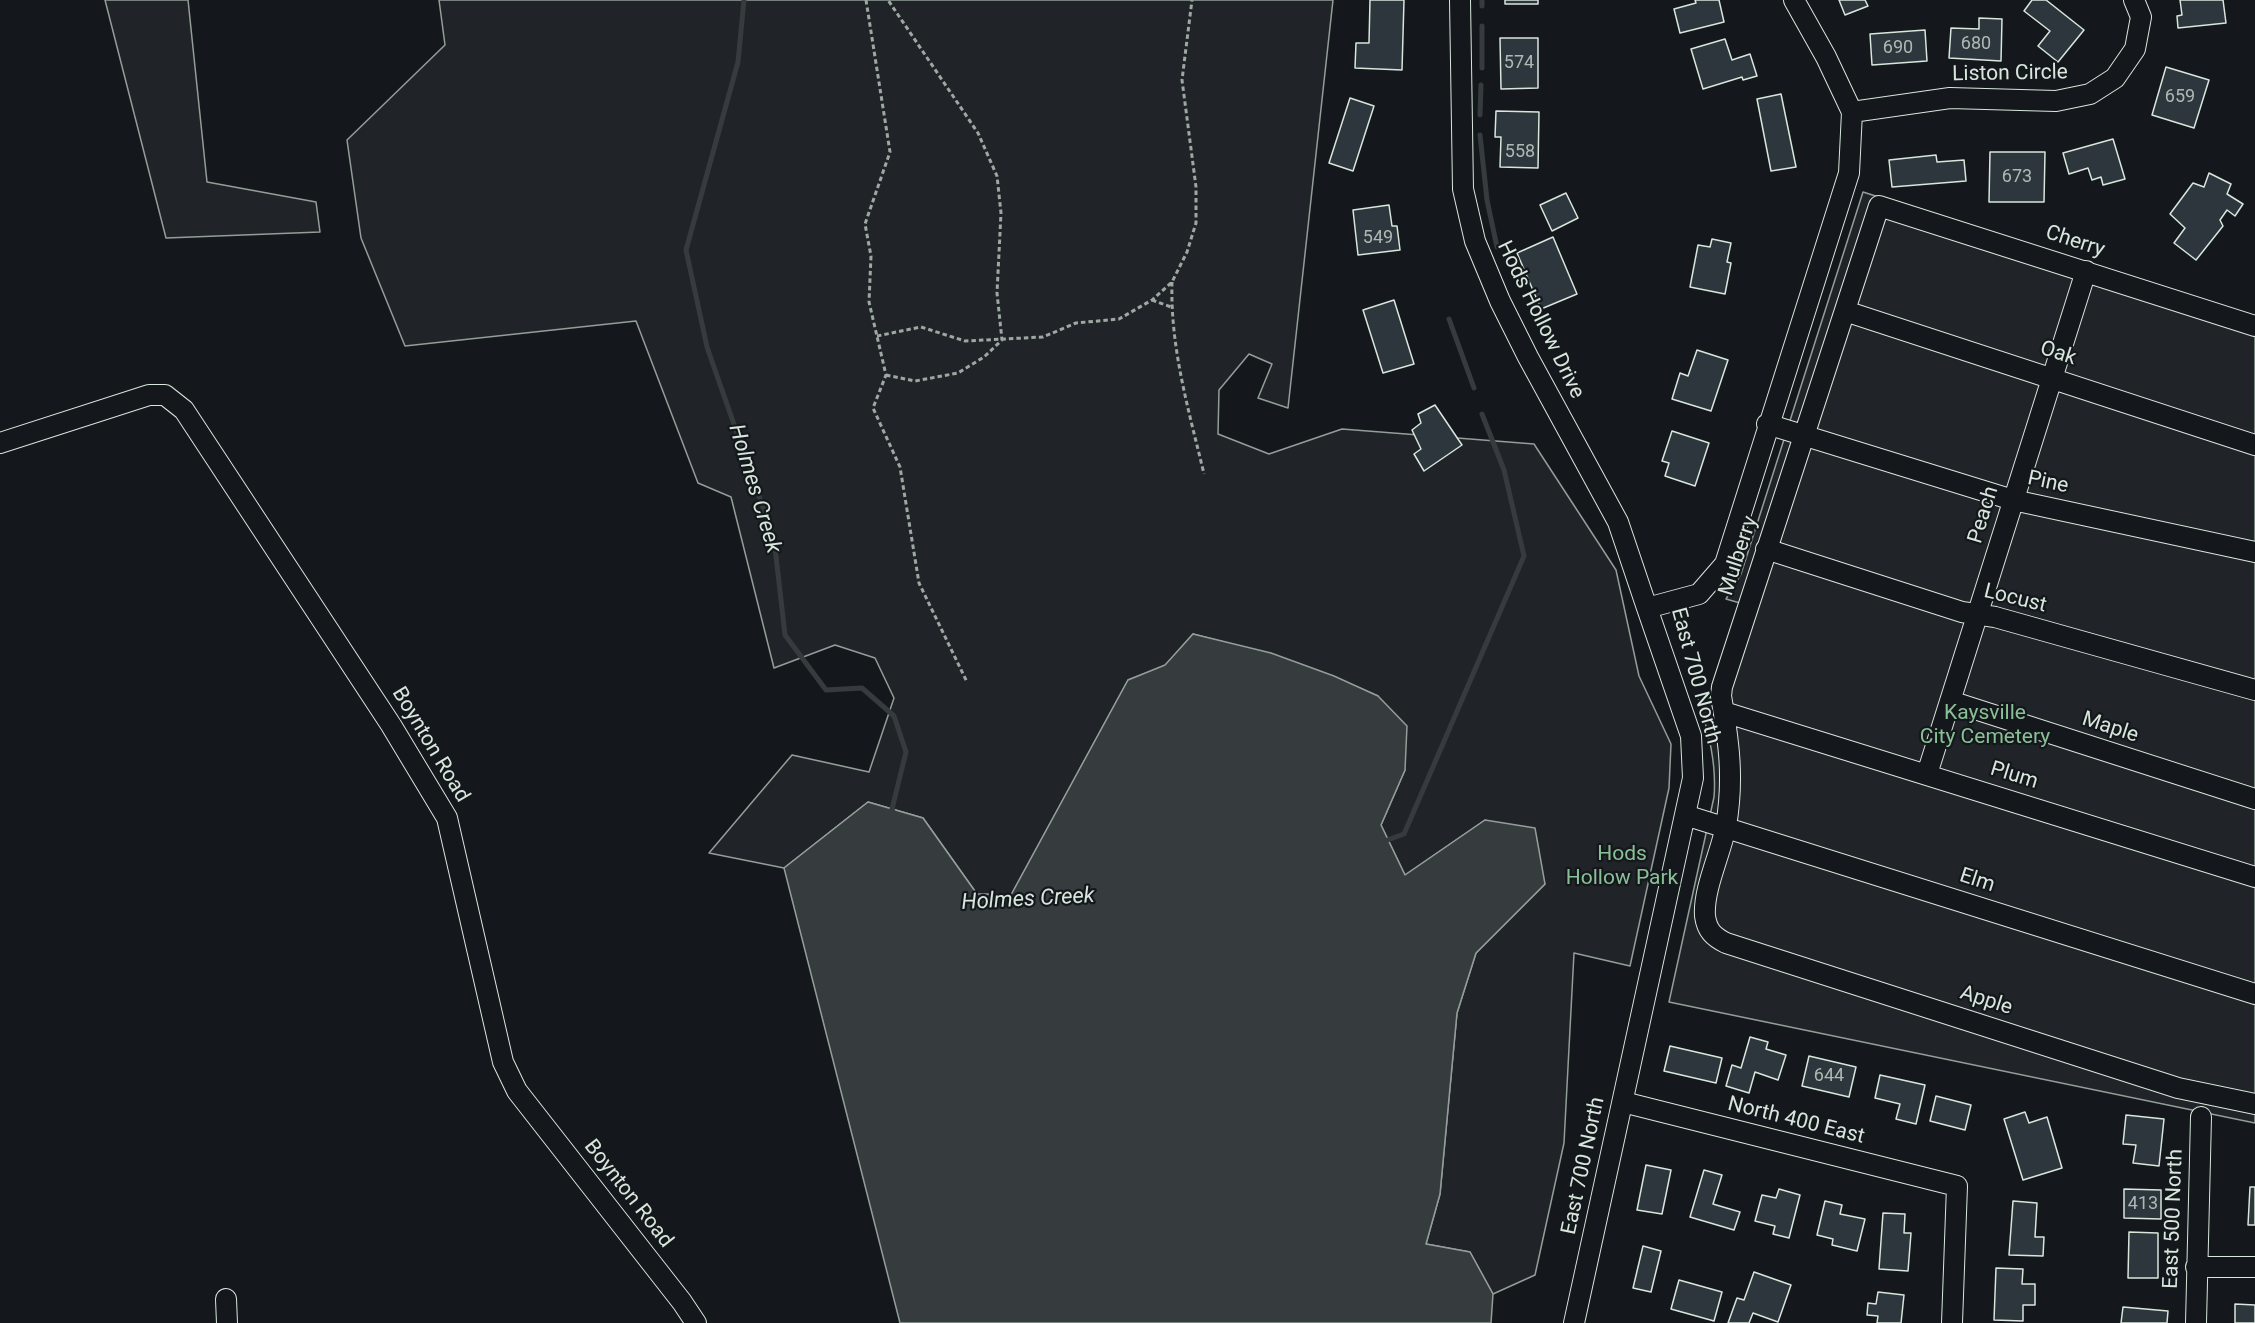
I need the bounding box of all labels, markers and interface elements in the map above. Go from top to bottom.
house number: 680 [1961,33,1991,55]
house number: 690 [1883,37,1913,59]
house number: 574 [1504,52,1534,74]
street label: Liston Circle [1952,60,2068,88]
house number: 659 [2165,86,2195,108]
house number: 558 [1505,141,1535,163]
house number: 673 [2002,166,2032,188]
street label: Cherry [2042,221,2108,263]
house number: 549 [1363,227,1393,249]
street label: Hods Hollow Drive [1491,237,1589,403]
street label: Oak [2037,336,2079,372]
water label: Holmes Creek [722,421,786,557]
street label: Pine [2025,466,2071,500]
street label: Peach [1963,483,2005,547]
street label: Mulberry [1714,513,1764,599]
street label: Locust [1981,579,2049,619]
street label: East 700 North [1665,605,1725,747]
street label: Boynton Road [386,683,474,807]
park label: Kaysville City Cemetery [1920,701,2050,751]
street label: Maple [2079,707,2141,749]
street label: Plum [1987,757,2041,795]
park label: Hods Hollow Park [1566,842,1678,892]
street label: Elm [1956,864,1998,898]
water label: Holmes Creek [961,883,1095,917]
street label: Apple [1957,981,2015,1021]
house number: 644 [1814,1065,1844,1087]
street label: North 400 East [1725,1092,1867,1150]
street label: East 700 North [1557,1095,1611,1237]
street label: Boynton Road [578,1135,678,1253]
street label: East 500 North [2159,1149,2189,1289]
house number: 413 [2128,1193,2158,1215]

